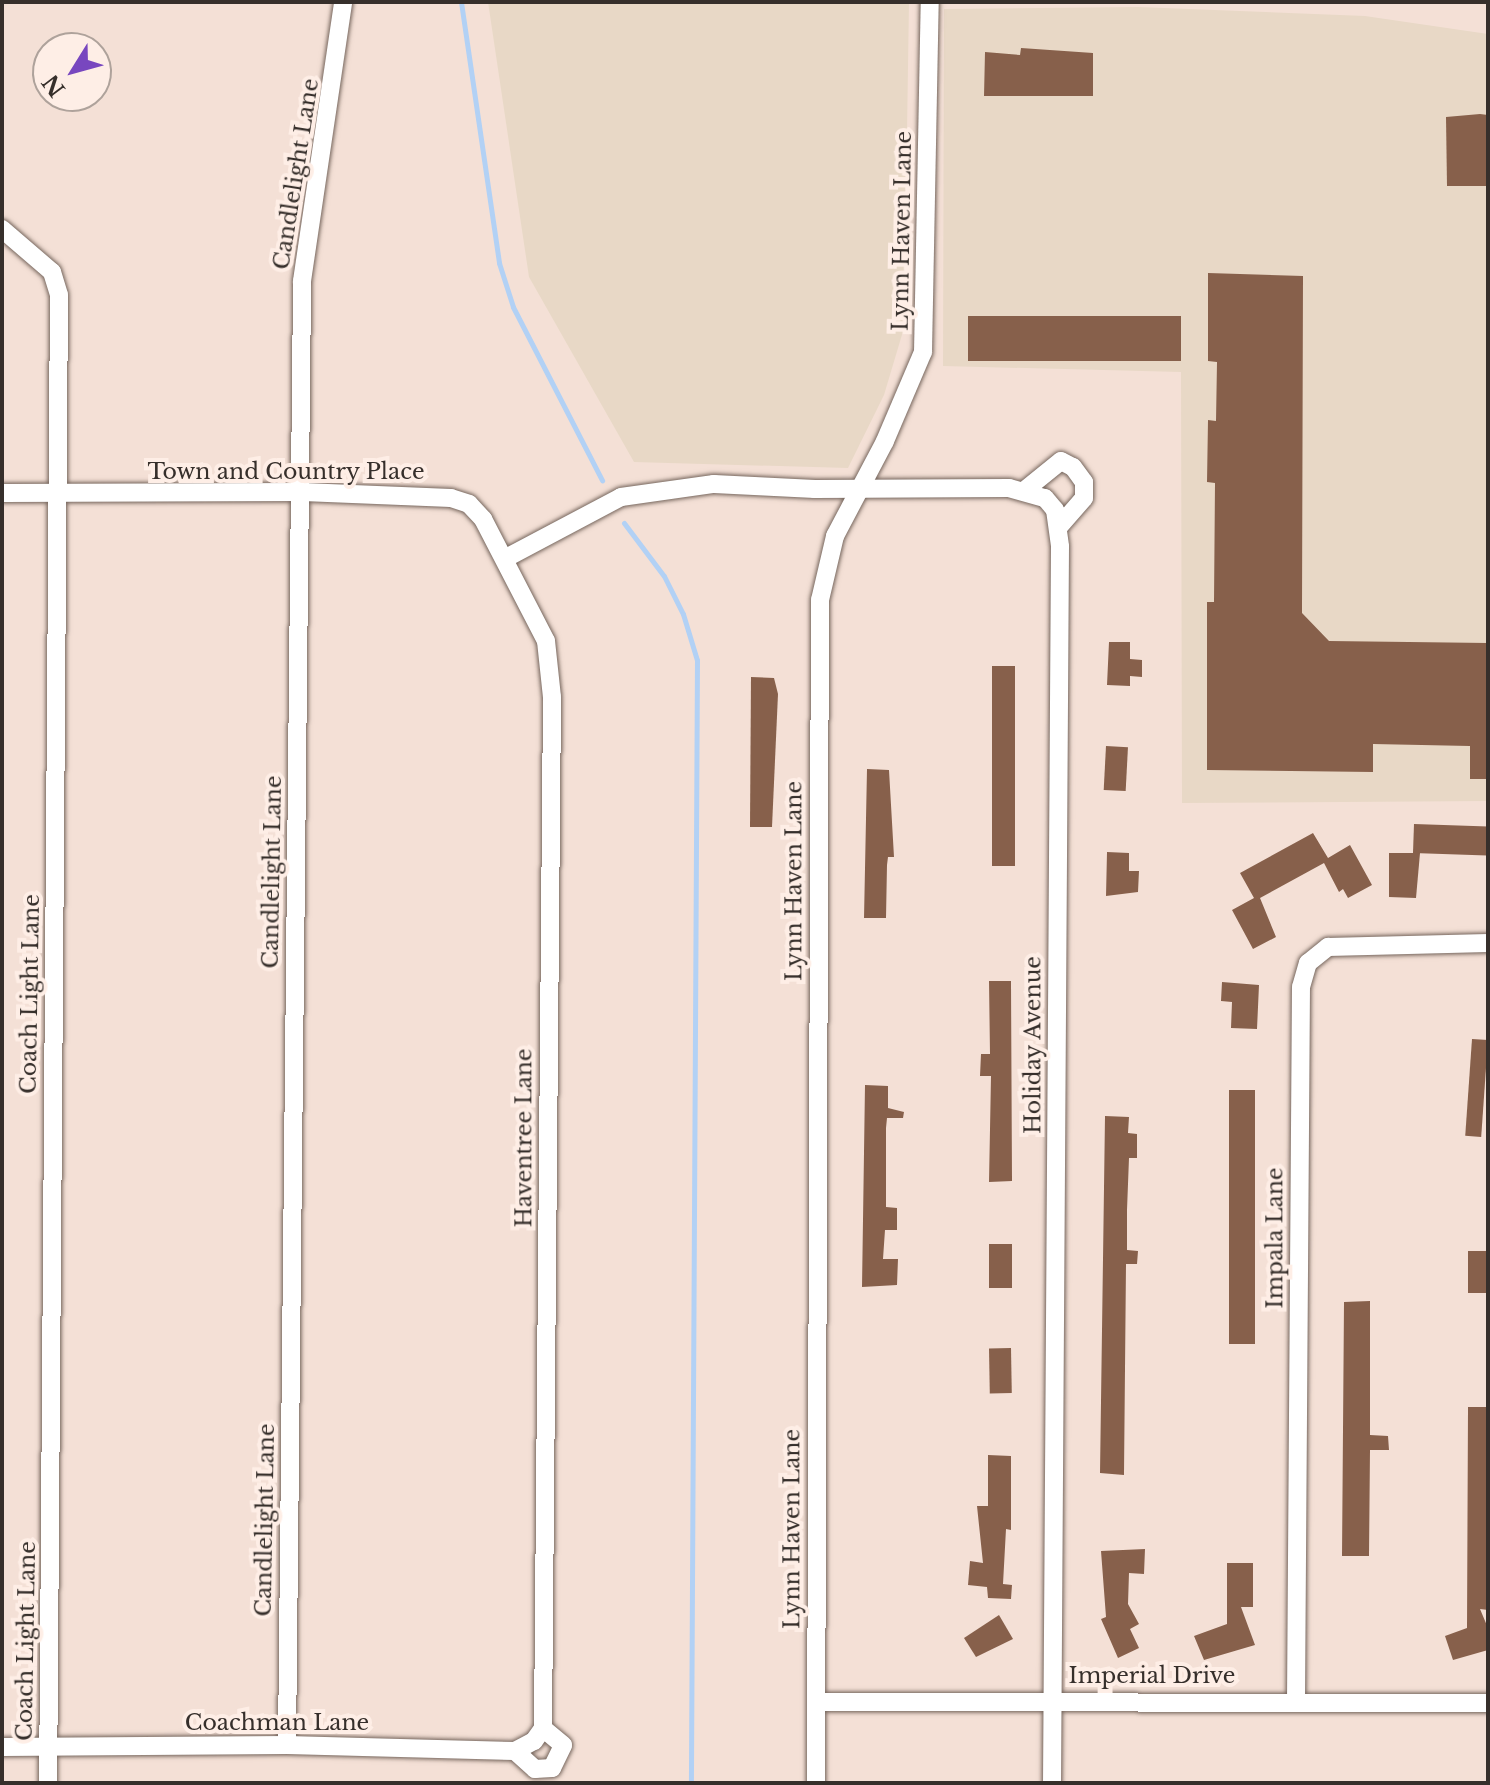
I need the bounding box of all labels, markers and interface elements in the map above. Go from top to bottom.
north arrow [32,32,112,112]
text: N [37,69,71,102]
street label: Candlelight Lane [268,77,324,271]
street label: Lynn Haven Lane [887,131,917,331]
street label: Town and Country Place [147,459,425,485]
street label: Candlelight Lane [257,775,287,969]
street label: Lynn Haven Lane [781,781,807,981]
street label: Coach Light Lane [15,894,45,1094]
street label: Holiday Avenue [1020,955,1046,1135]
street label: Haventree Lane [511,1049,537,1227]
street label: Impala Lane [1262,1167,1288,1309]
street label: Candlelight Lane [250,1423,280,1617]
street label: Lynn Haven Lane [779,1429,805,1629]
street label: Coach Light Lane [11,1541,41,1741]
street label: Imperial Drive [1069,1663,1235,1689]
street label: Coachman Lane [185,1710,369,1736]

